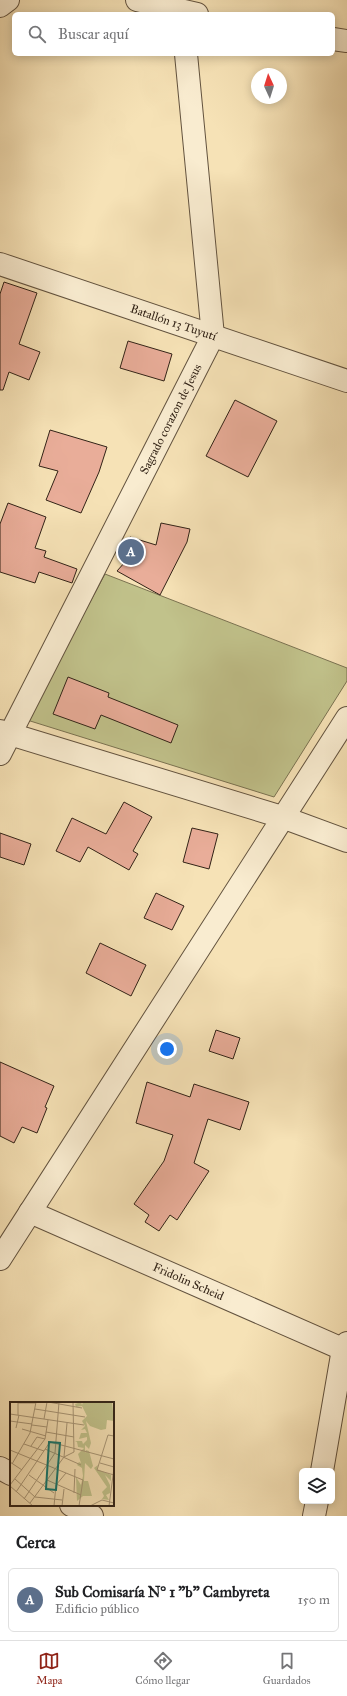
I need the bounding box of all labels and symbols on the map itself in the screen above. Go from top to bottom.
north arrow [251,68,287,104]
street label: Batallón 13 Tuyutí [128,301,219,344]
street label: Sagrado corazon de Jesus [137,361,205,476]
pin: A [118,537,144,567]
your location [157,1039,177,1059]
street label: Fridolin Scheid [151,1260,226,1303]
inset map [10,1402,114,1506]

